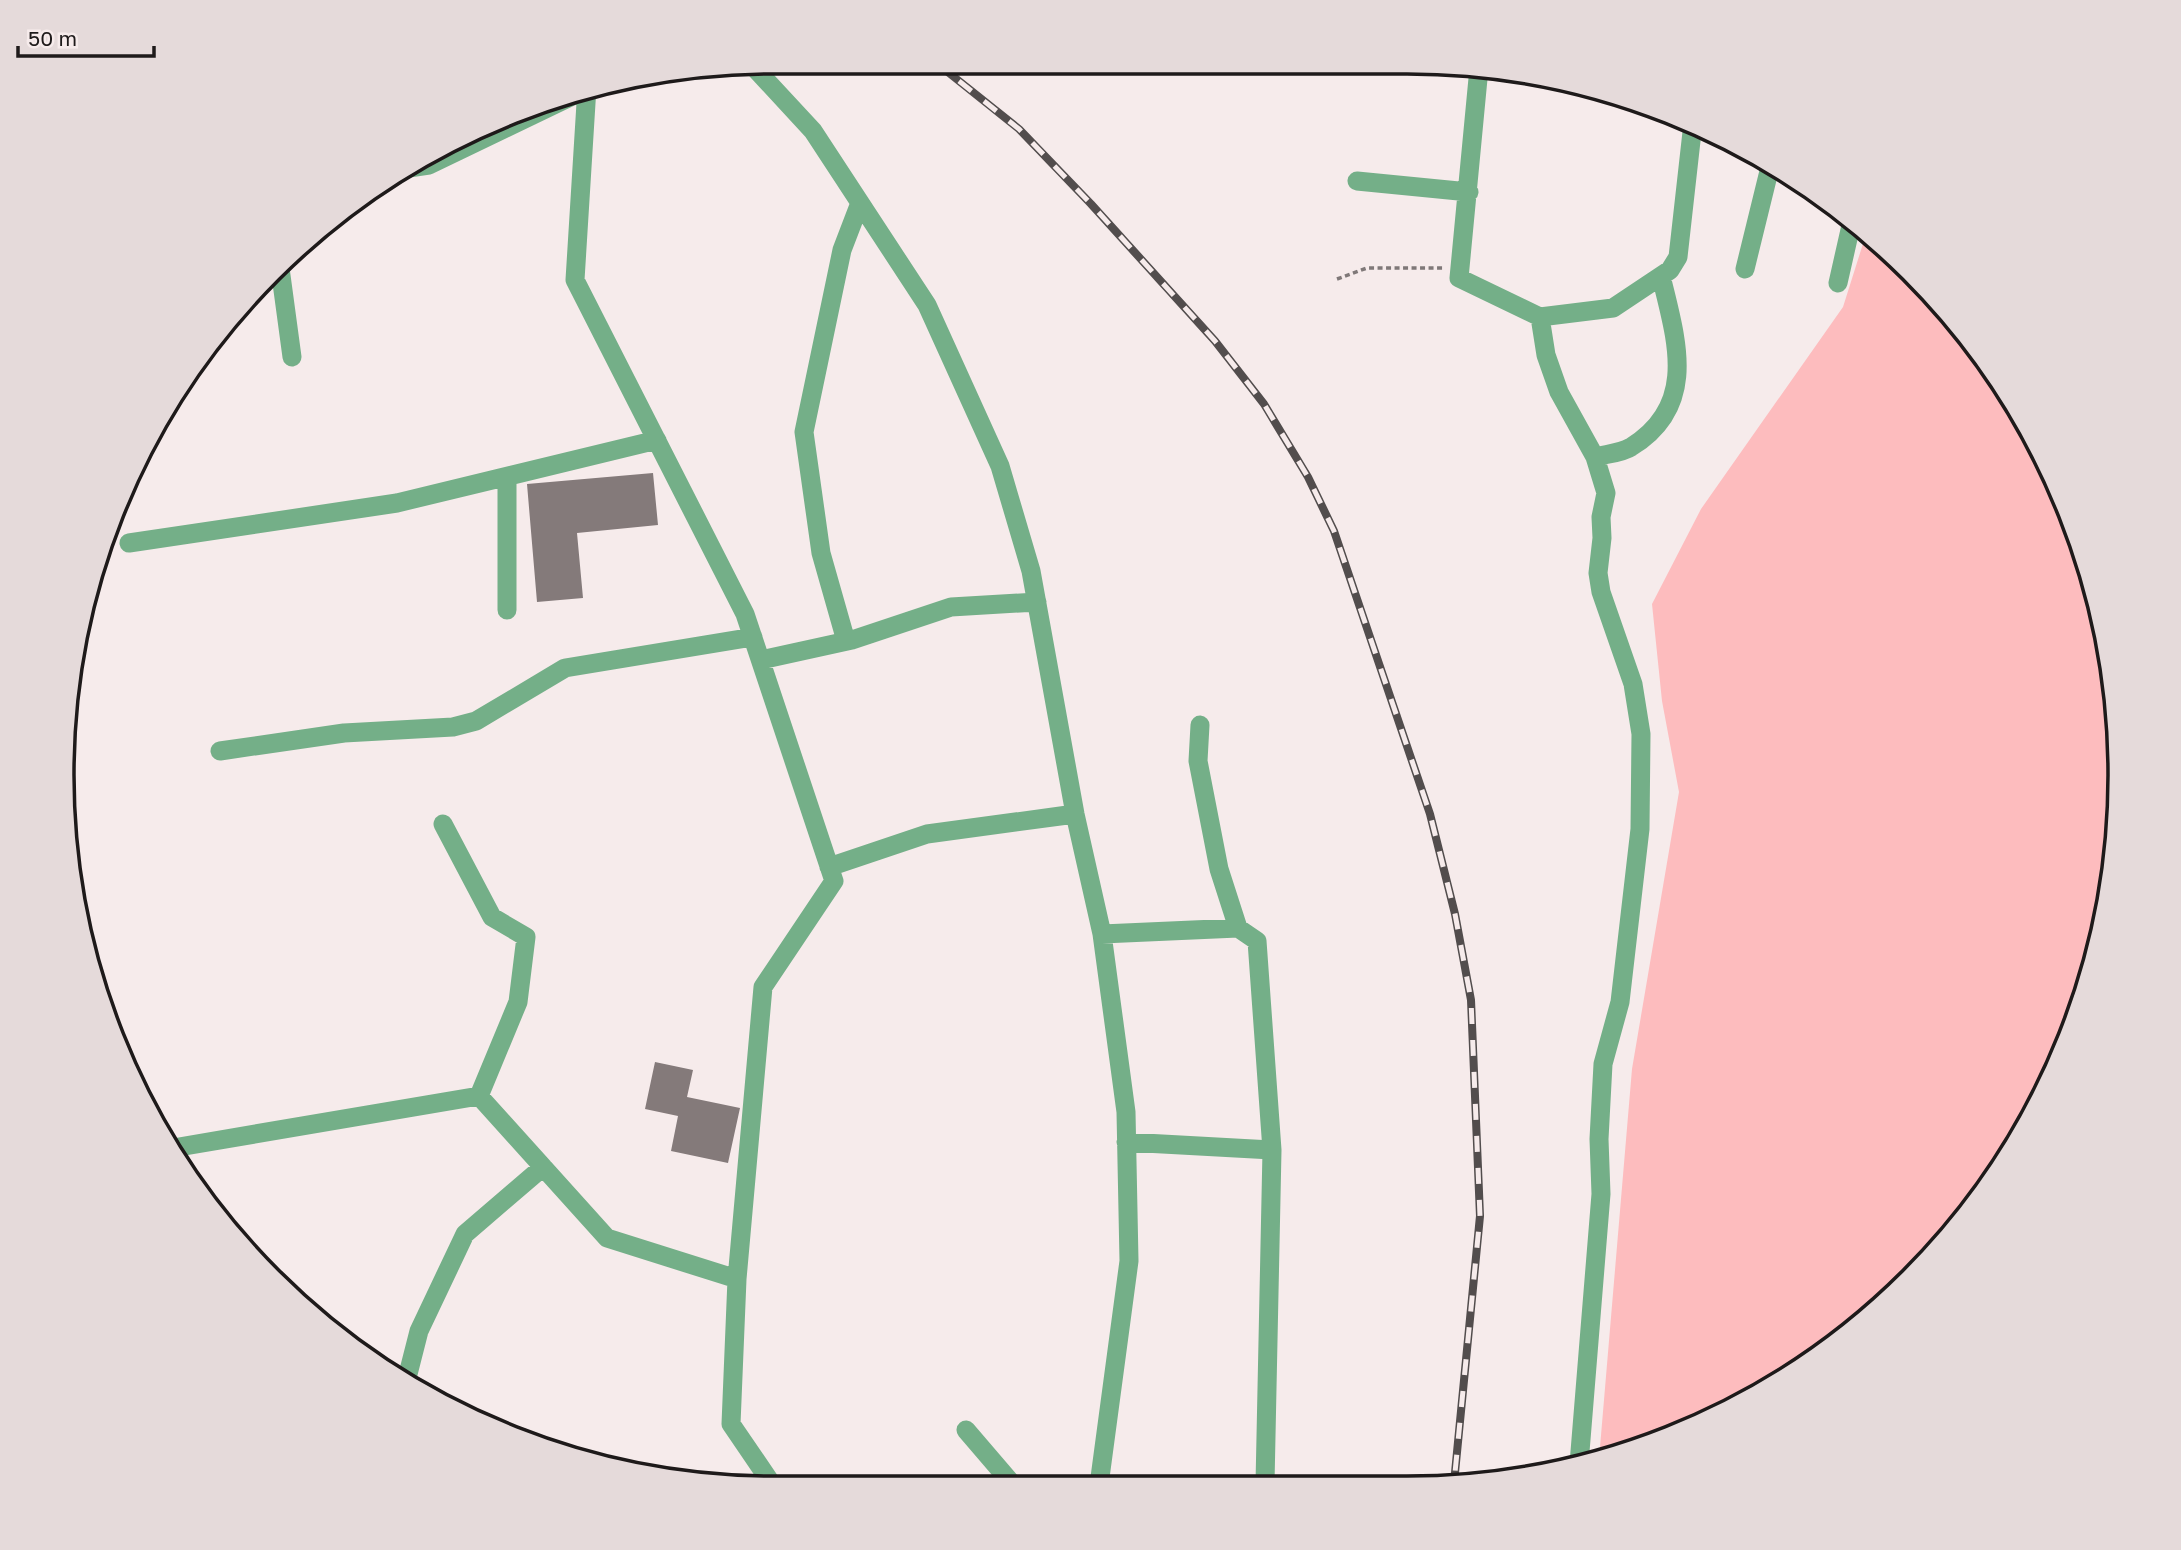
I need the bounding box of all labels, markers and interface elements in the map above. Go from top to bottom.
scale bar [18,14,154,58]
text: 50 m [28,25,77,51]

